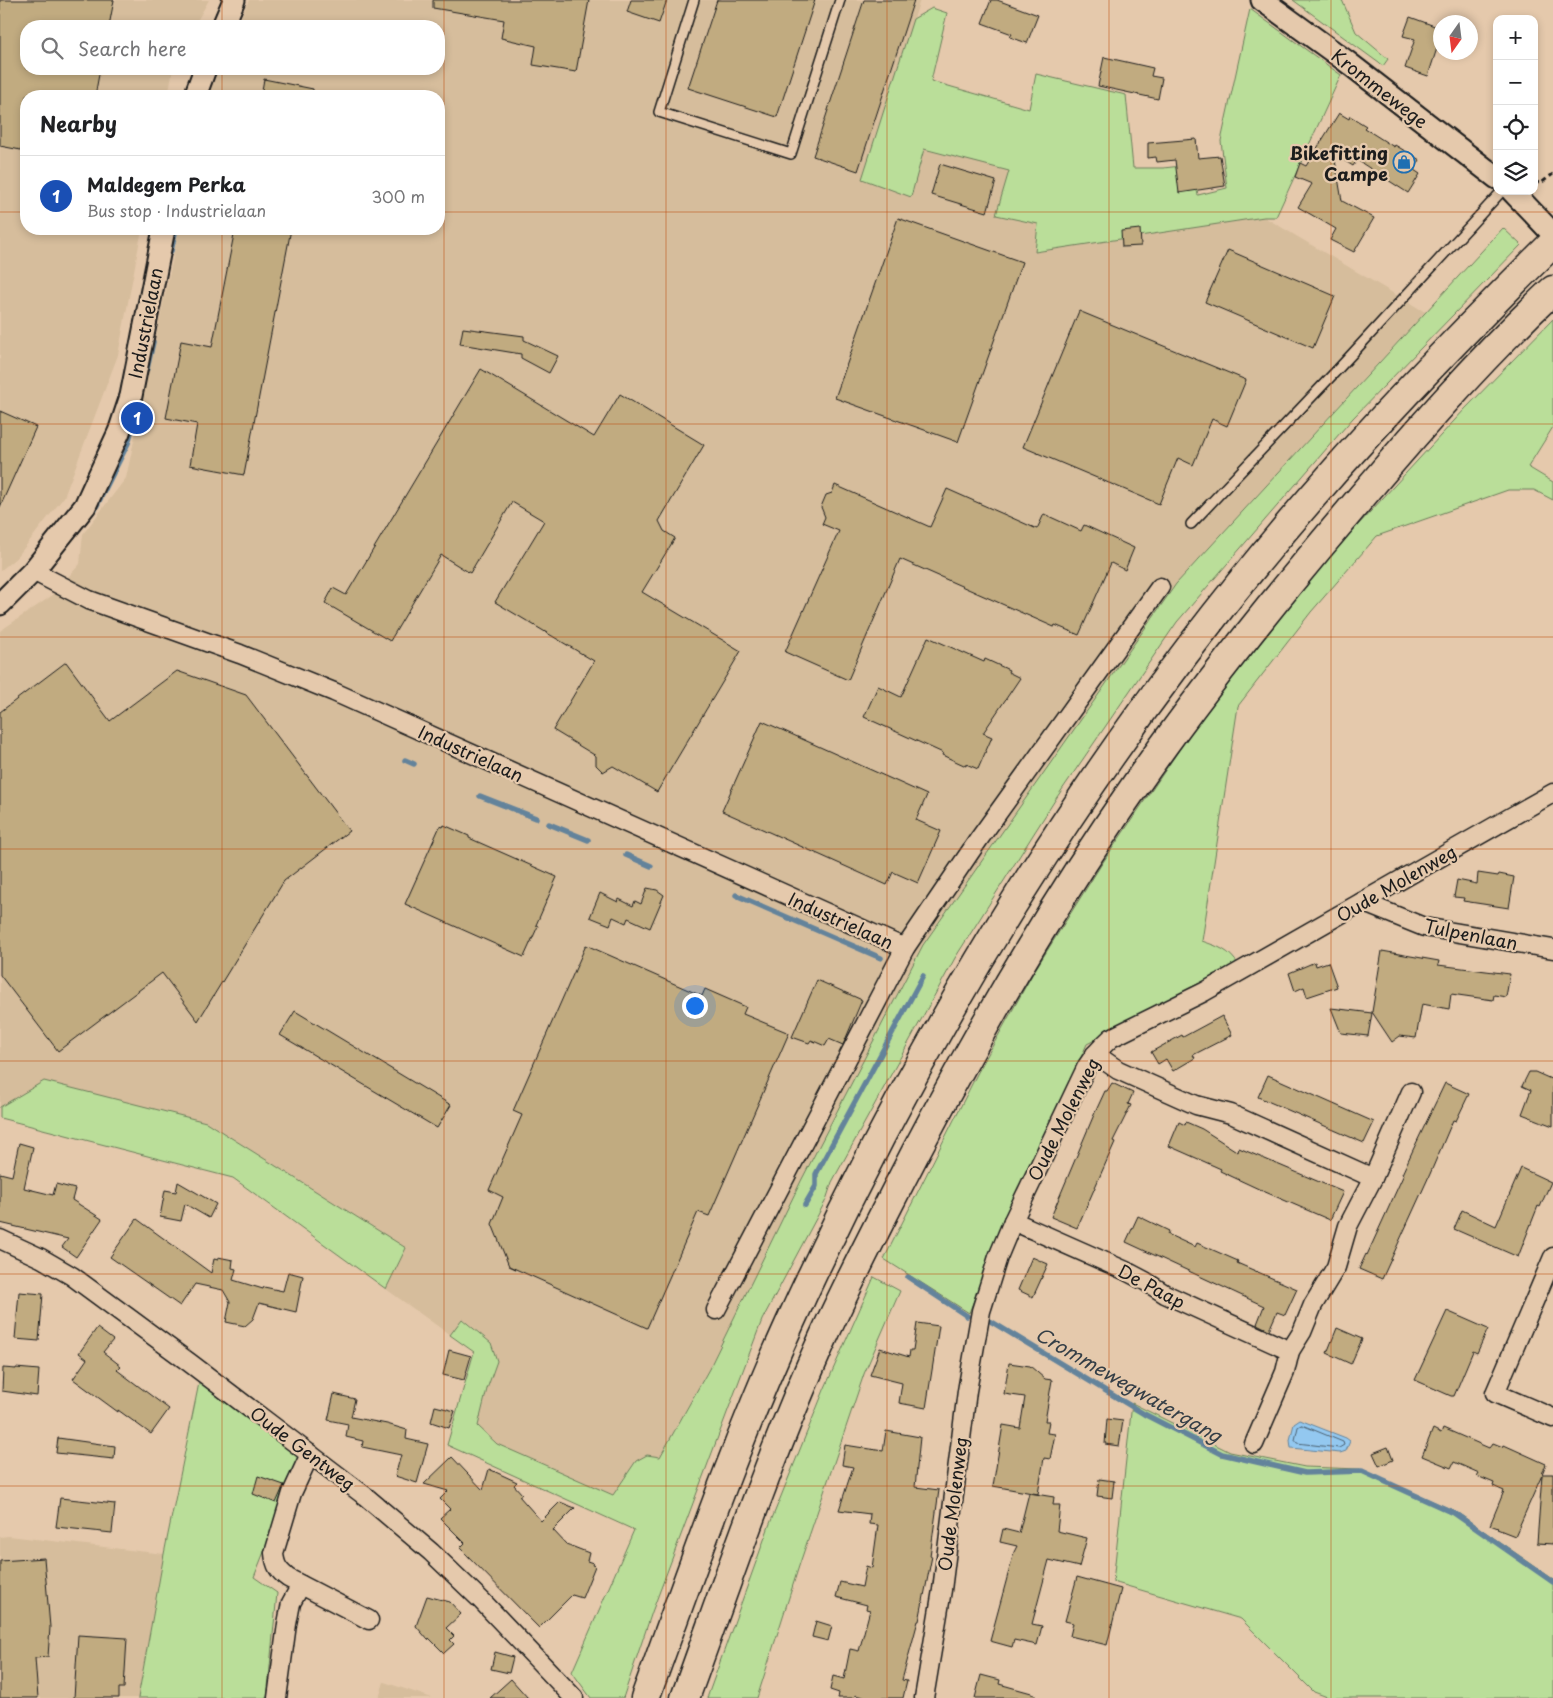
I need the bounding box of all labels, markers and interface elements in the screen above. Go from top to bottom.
north arrow [1433,15,1478,60]
map controls [1493,15,1538,195]
button: + [1493,15,1538,60]
search box [20,20,445,75]
icon: search [38,34,66,62]
text: Search here [78,34,187,62]
street label: Krommewege [1326,42,1434,135]
button: − [1493,60,1538,105]
button: locate [1493,105,1538,150]
text: Nearby [40,107,117,139]
place label: Bikefitting Campe [1289,139,1388,187]
shop icon: Bikefitting Campe [1392,150,1416,174]
button: layers [1493,150,1538,195]
text: Maldegem Perka [87,170,246,198]
text: 1 [52,184,60,208]
text: 300 m [371,184,425,208]
text: Bus stop · Industrielaan [87,198,266,222]
street label: Industrielaan [121,265,169,381]
pin: 1 [121,399,153,437]
street label: Industrielaan [414,718,528,788]
street label: Oude Molenweg [1331,837,1461,929]
street label: Industrielaan [784,885,898,955]
street label: Tulpenlaan [1422,912,1520,956]
your location [682,993,708,1019]
street label: Oude Molenweg [1020,1053,1106,1185]
street label: De Paap [1114,1257,1190,1315]
water label: Crommewegwatergang [1031,1319,1228,1449]
street label: Oude Gentweg [245,1399,361,1497]
street label: Oude Molenweg [930,1435,974,1573]

